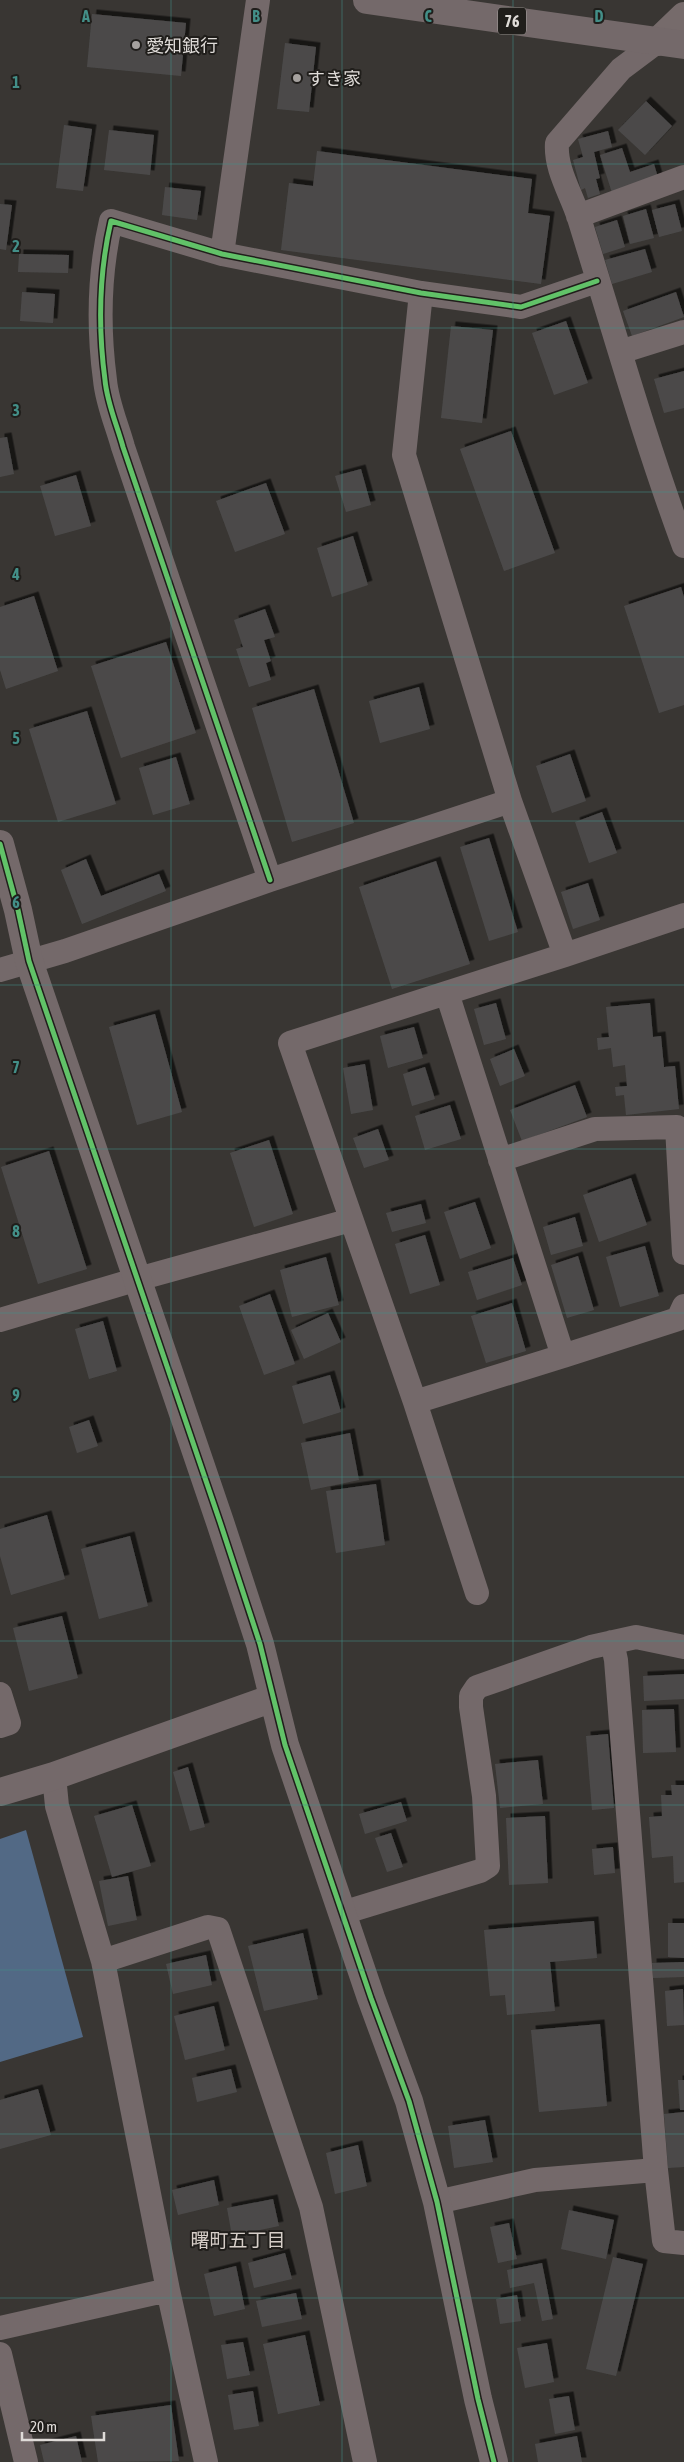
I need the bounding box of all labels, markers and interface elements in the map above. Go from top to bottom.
text: A [81,7,90,25]
text: B [252,7,260,25]
text: C [424,7,432,25]
text: D [595,7,604,25]
road number: 76 [498,8,526,34]
place label: 愛知銀行 [146,35,218,56]
marker: 愛知銀行 [130,39,142,51]
place label: すき家 [307,68,361,89]
marker: すき家 [291,72,303,84]
text: 1 [12,73,20,91]
text: 2 [12,237,20,255]
text: 3 [12,401,20,419]
text: 4 [11,565,20,583]
text: 5 [12,729,20,747]
text: 6 [12,893,20,911]
text: 7 [12,1058,20,1076]
text: 8 [12,1222,20,1240]
text: 9 [12,1386,20,1404]
district label: 曙町五丁目 [190,2229,286,2251]
scale bar [22,2410,105,2442]
text: 20 m [30,2418,57,2435]

